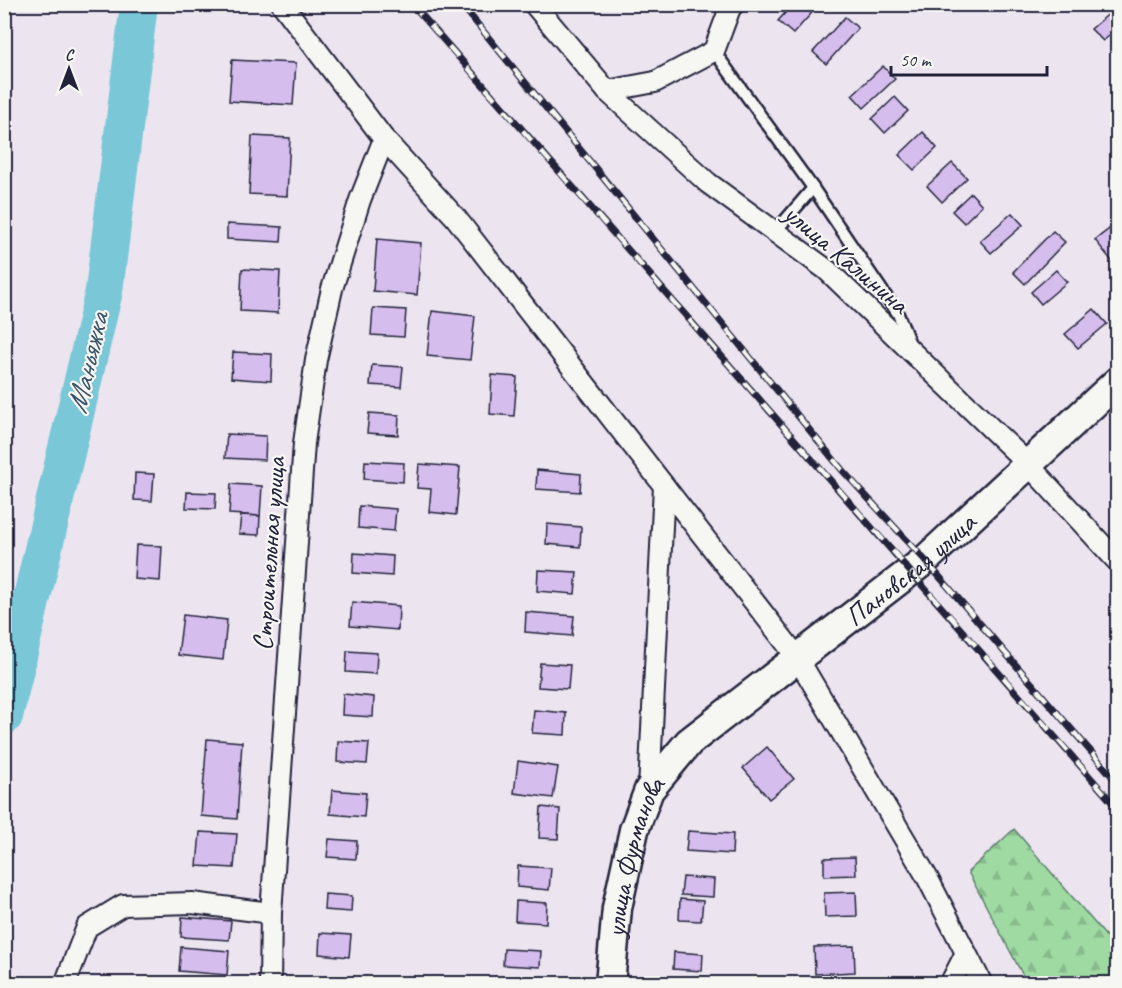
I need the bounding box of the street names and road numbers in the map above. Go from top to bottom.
street label: улица Калинина [775,195,918,322]
street label: Строительная улица [244,454,293,652]
street label: Пановская улица [838,504,984,633]
street label: улица Фурманова [597,767,673,941]

